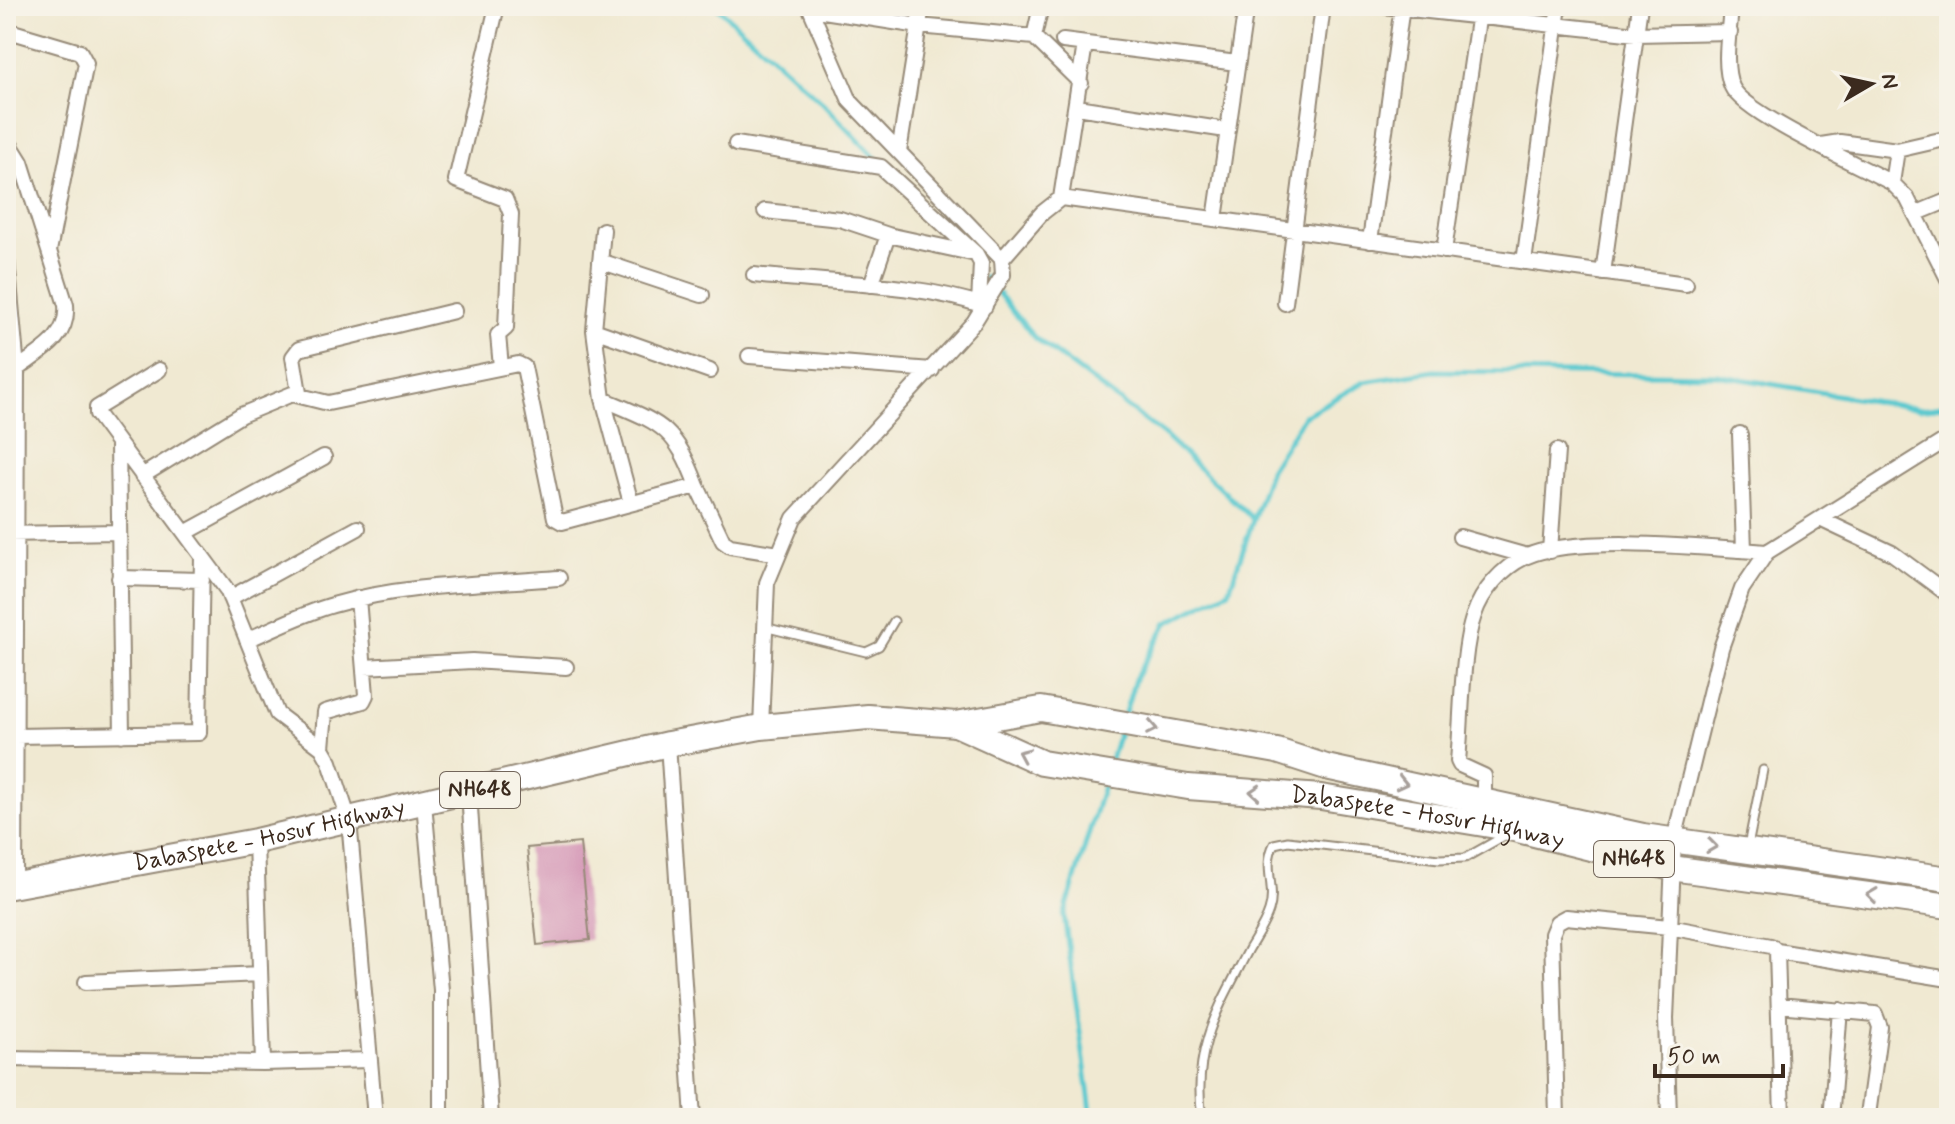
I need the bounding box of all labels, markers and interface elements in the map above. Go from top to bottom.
north arrow [1831,44,1911,124]
text: N [1874,72,1904,91]
one-way arrow [1145,718,1159,735]
one-way arrow [1016,748,1031,764]
road number: NH648 [440,772,520,808]
one-way arrow [1395,774,1408,791]
street label: Dabaspete - Hosur Highway [1290,779,1567,856]
one-way arrow [1248,784,1261,801]
street label: Dabaspete - Hosur Highway [130,791,408,879]
one-way arrow [1705,837,1718,854]
road number: NH648 [1594,841,1674,877]
one-way arrow [1865,887,1878,904]
scale bar [1655,1028,1783,1078]
text: 50 m [1667,1042,1721,1073]

